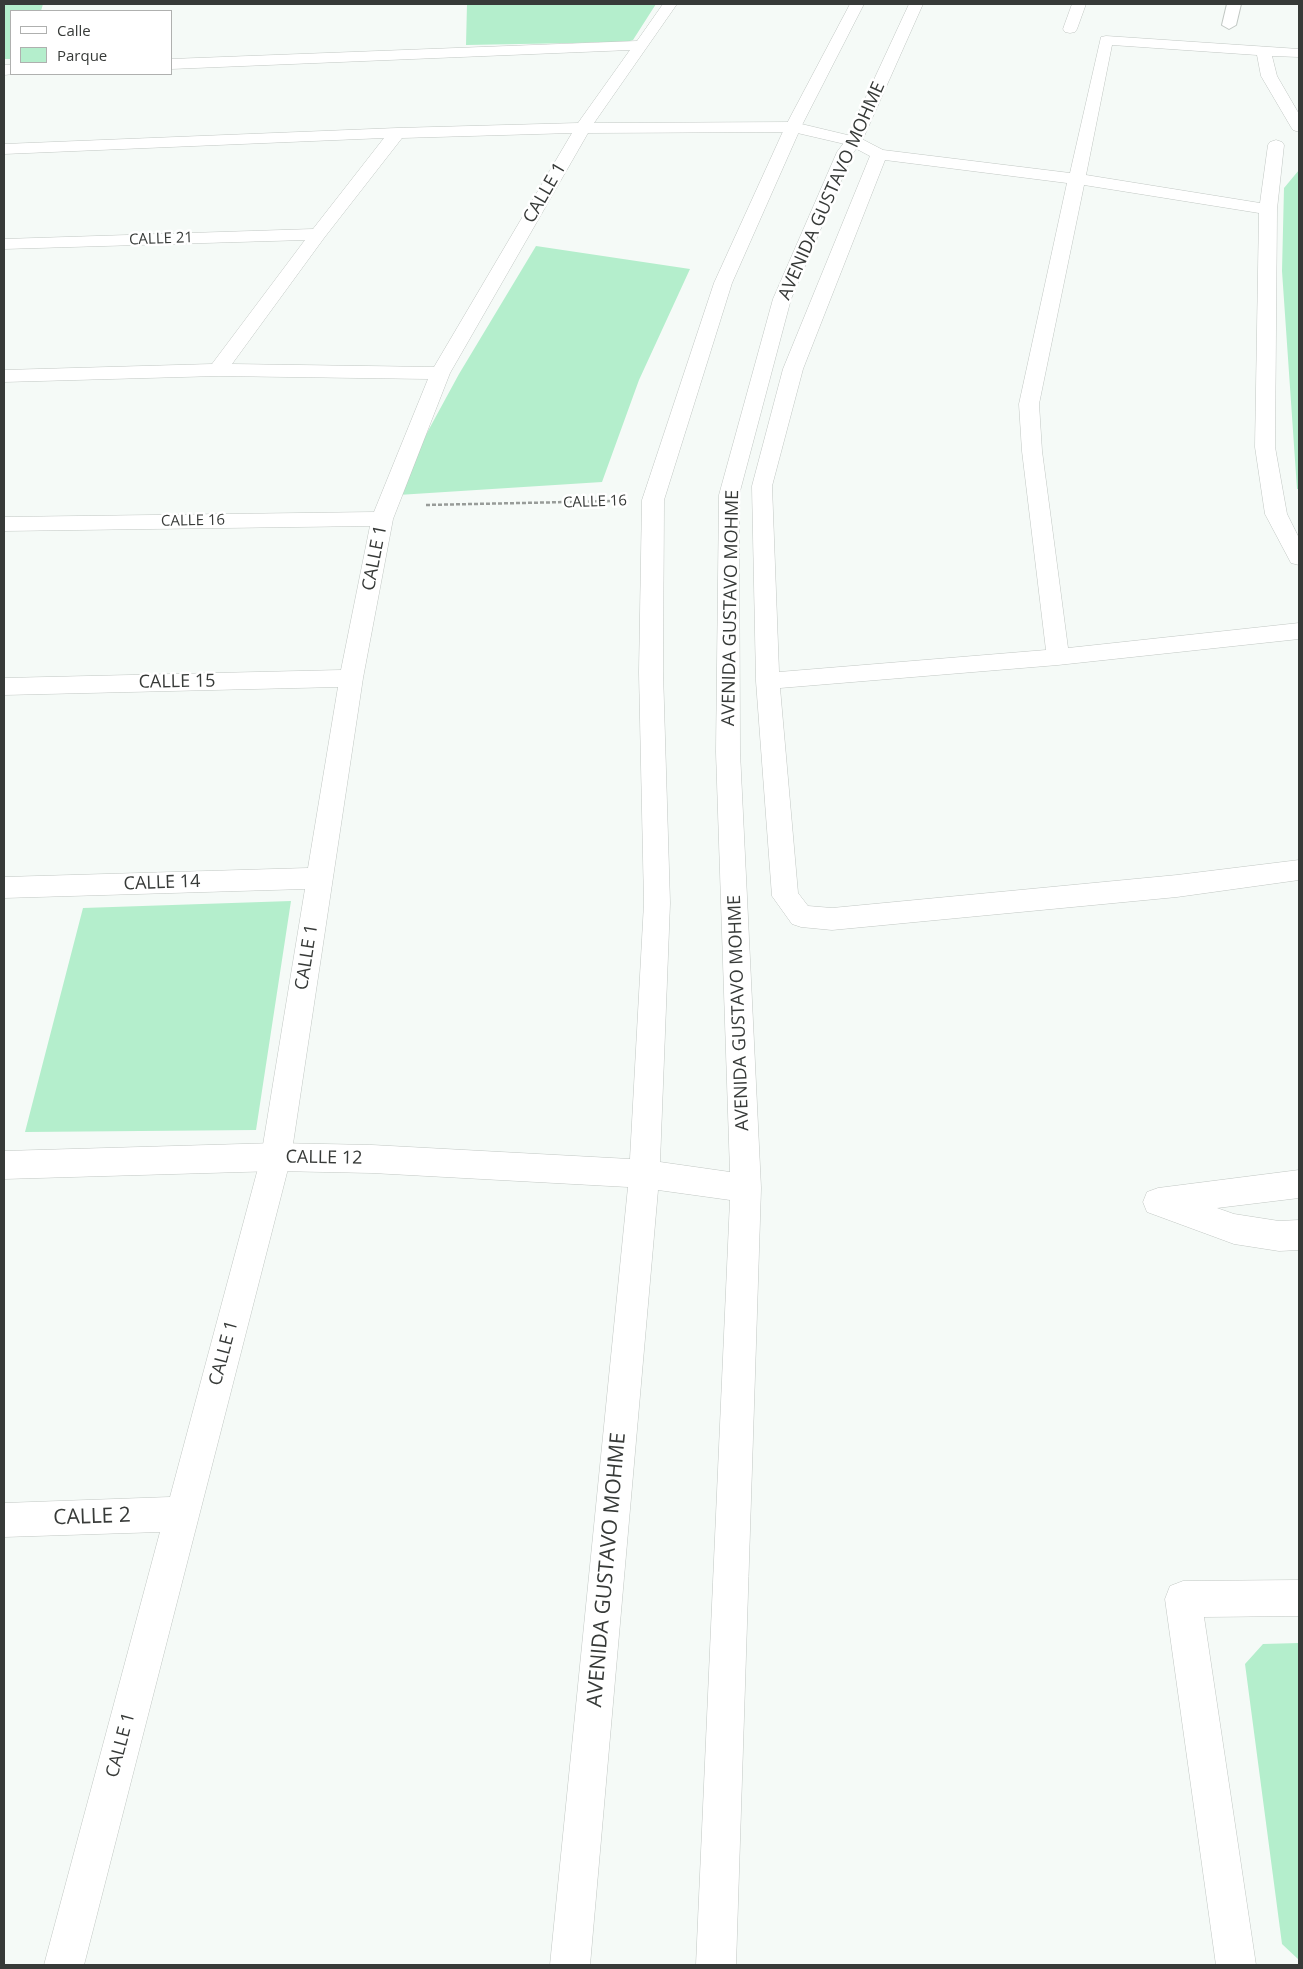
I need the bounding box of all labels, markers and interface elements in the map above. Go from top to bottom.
legend [10,10,172,75]
text: Calle [57,20,91,40]
text: Parque [57,45,107,65]
street label: AVENIDA GUSTAVO MOHME [774,79,890,303]
street label: CALLE 1 [519,159,571,227]
street label: CALLE 21 [129,229,193,249]
street label: AVENIDA GUSTAVO MOHME [718,490,744,726]
street label: CALLE 16 [563,492,627,512]
street label: CALLE 16 [161,511,225,531]
street label: CALLE 1 [358,523,392,593]
street label: CALLE 15 [138,671,216,693]
street label: CALLE 14 [123,871,201,895]
street label: AVENIDA GUSTAVO MOHME [724,895,754,1131]
street label: CALLE 1 [291,922,323,992]
street label: CALLE 12 [285,1147,363,1169]
street label: CALLE 1 [205,1318,243,1388]
street label: AVENIDA GUSTAVO MOHME [582,1432,632,1708]
street label: CALLE 2 [53,1503,131,1531]
street label: CALLE 1 [102,1710,140,1780]

